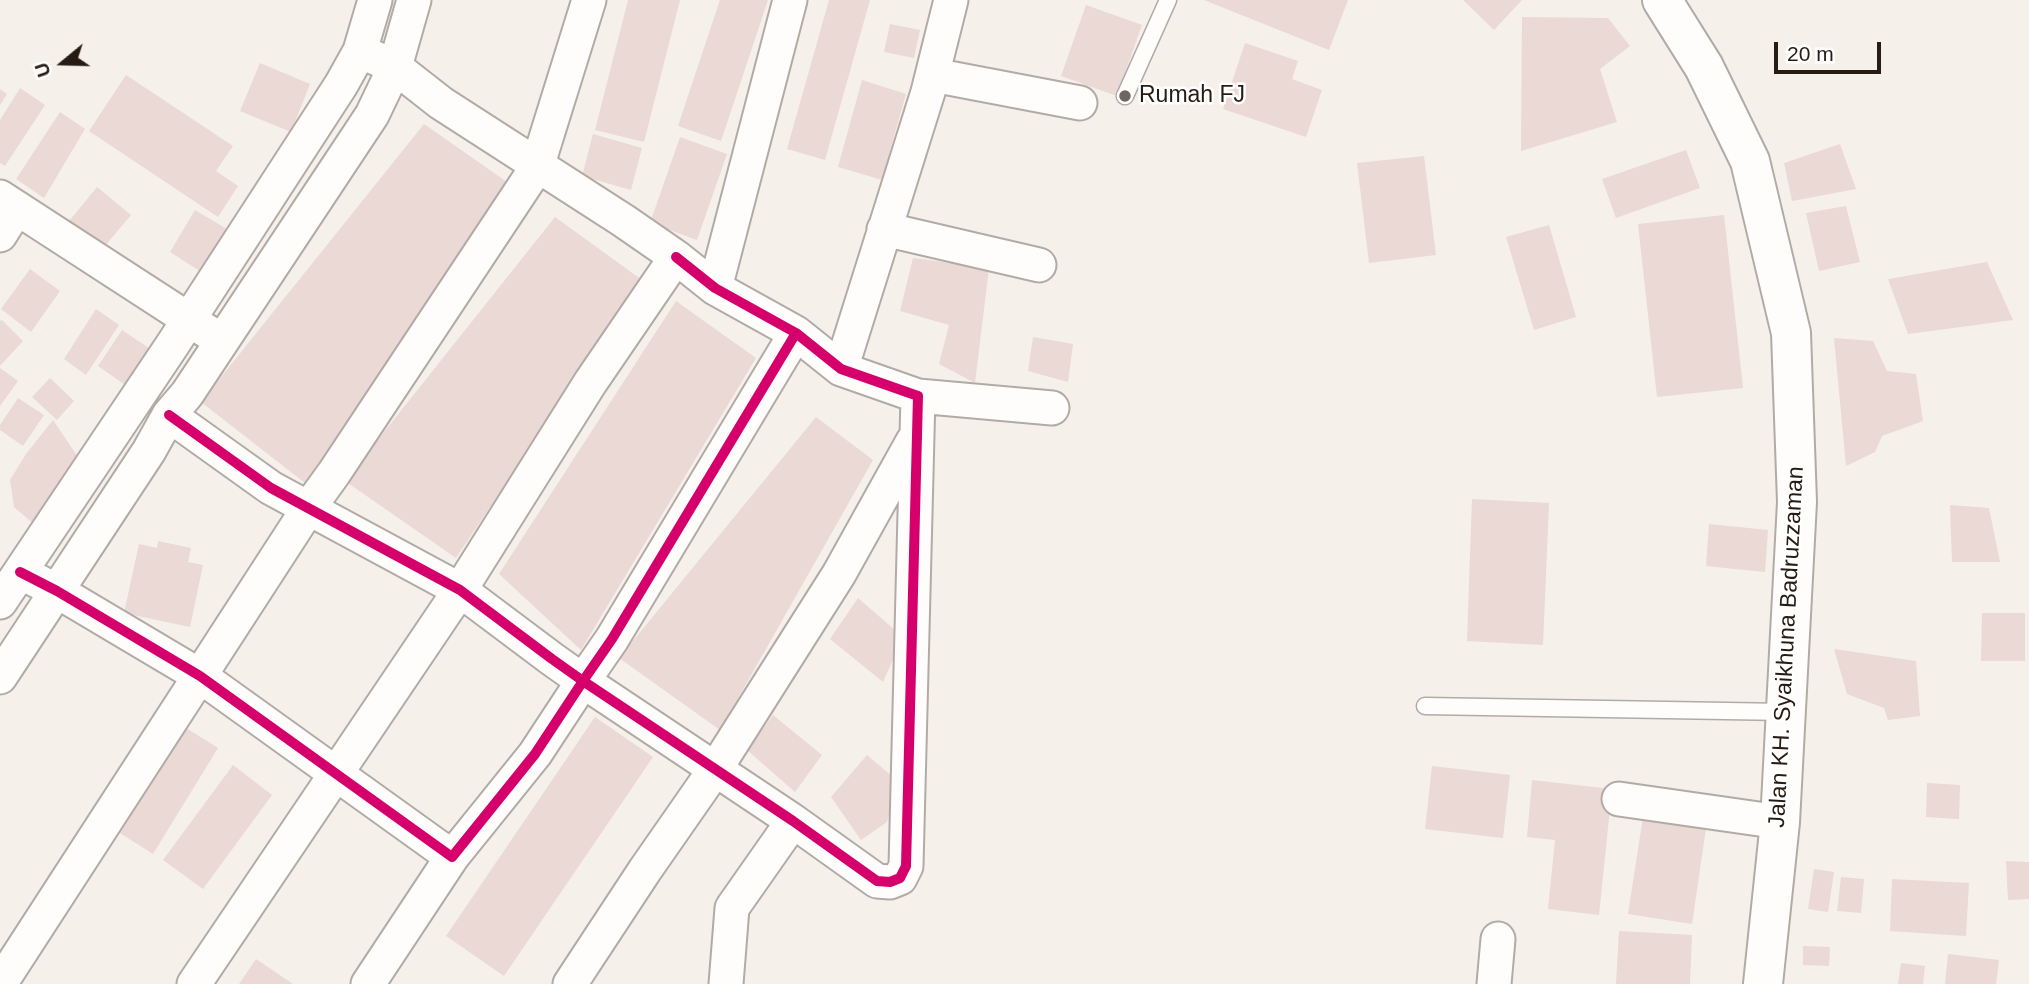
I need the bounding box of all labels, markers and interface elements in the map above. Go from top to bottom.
north arrow [28,28,98,98]
scale bar [1777,28,1884,72]
text: 20 m [1787,42,1834,65]
text: U [31,60,55,80]
place label: Rumah FJ [1139,82,1245,110]
marker: Rumah FJ [1117,88,1133,104]
street label: Jalan KH. Syaikhuna Badruzzaman [1764,466,1810,828]

